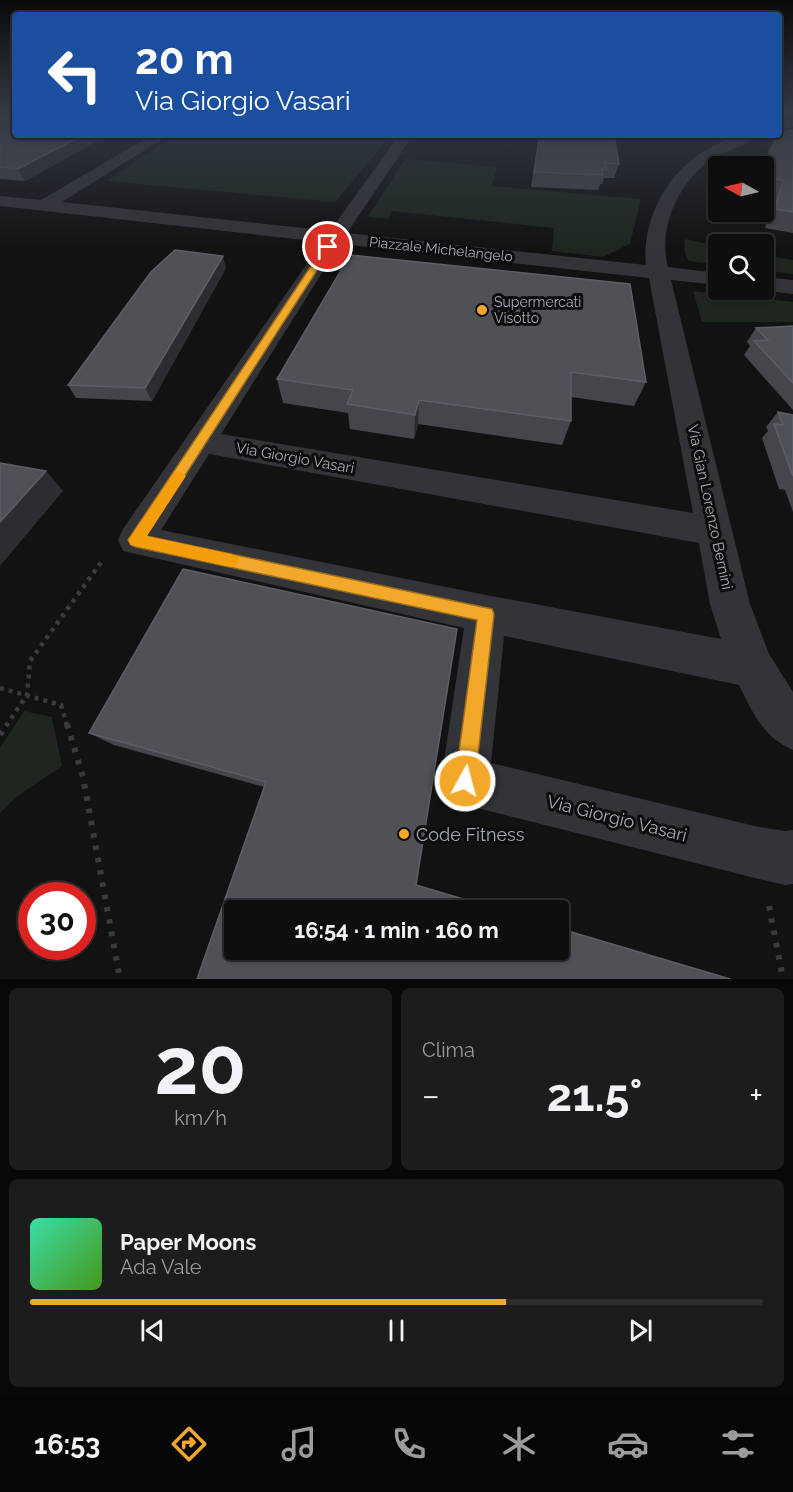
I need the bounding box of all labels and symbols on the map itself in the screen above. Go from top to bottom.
north arrow [708,156,774,222]
pin [302,221,353,272]
street label: Piazzale Michelangelo [368,233,514,265]
place label: Supermercati Visotto [494,294,581,326]
marker: Supermercati Visotto [475,303,489,317]
street label: Via Gian Lorenzo Bernini [684,423,736,591]
street label: Via Giorgio Vasari [234,439,356,477]
position arrow [433,749,497,813]
street label: Via Giorgio Vasari [545,790,689,846]
place label: Code Fitness [416,824,525,845]
marker: Code Fitness [397,827,411,841]
speed limit sign: 30 [18,882,96,960]

